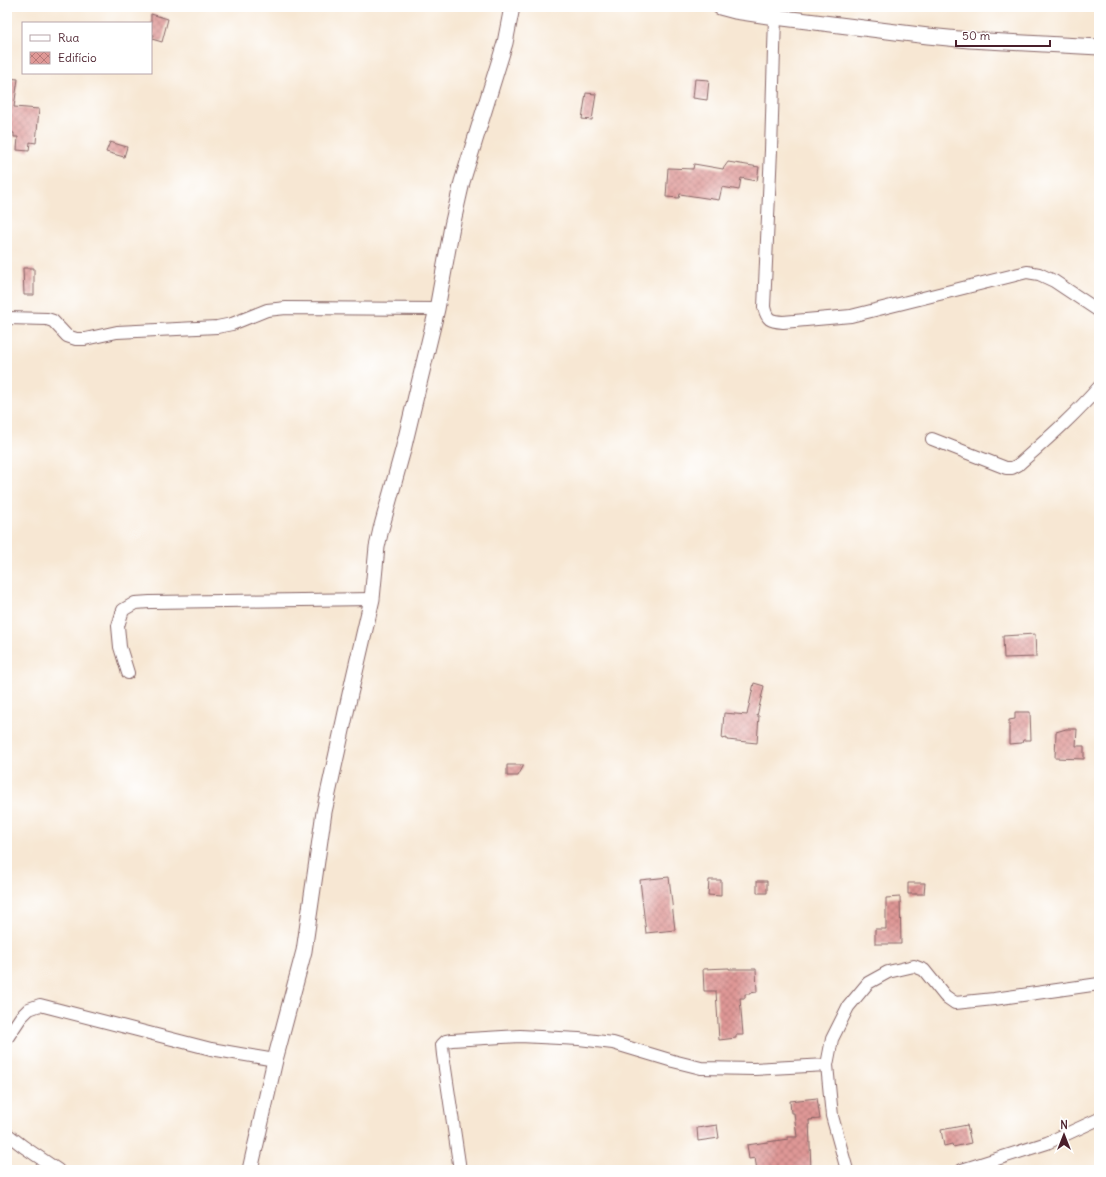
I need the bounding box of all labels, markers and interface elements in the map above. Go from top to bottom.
legend [22,22,152,74]
scale bar [956,22,1050,48]
text: 50 m [962,28,991,43]
text: Rua [58,30,80,45]
text: Edifício [58,50,97,65]
north arrow [1044,1115,1084,1155]
text: N [1060,1118,1068,1132]

